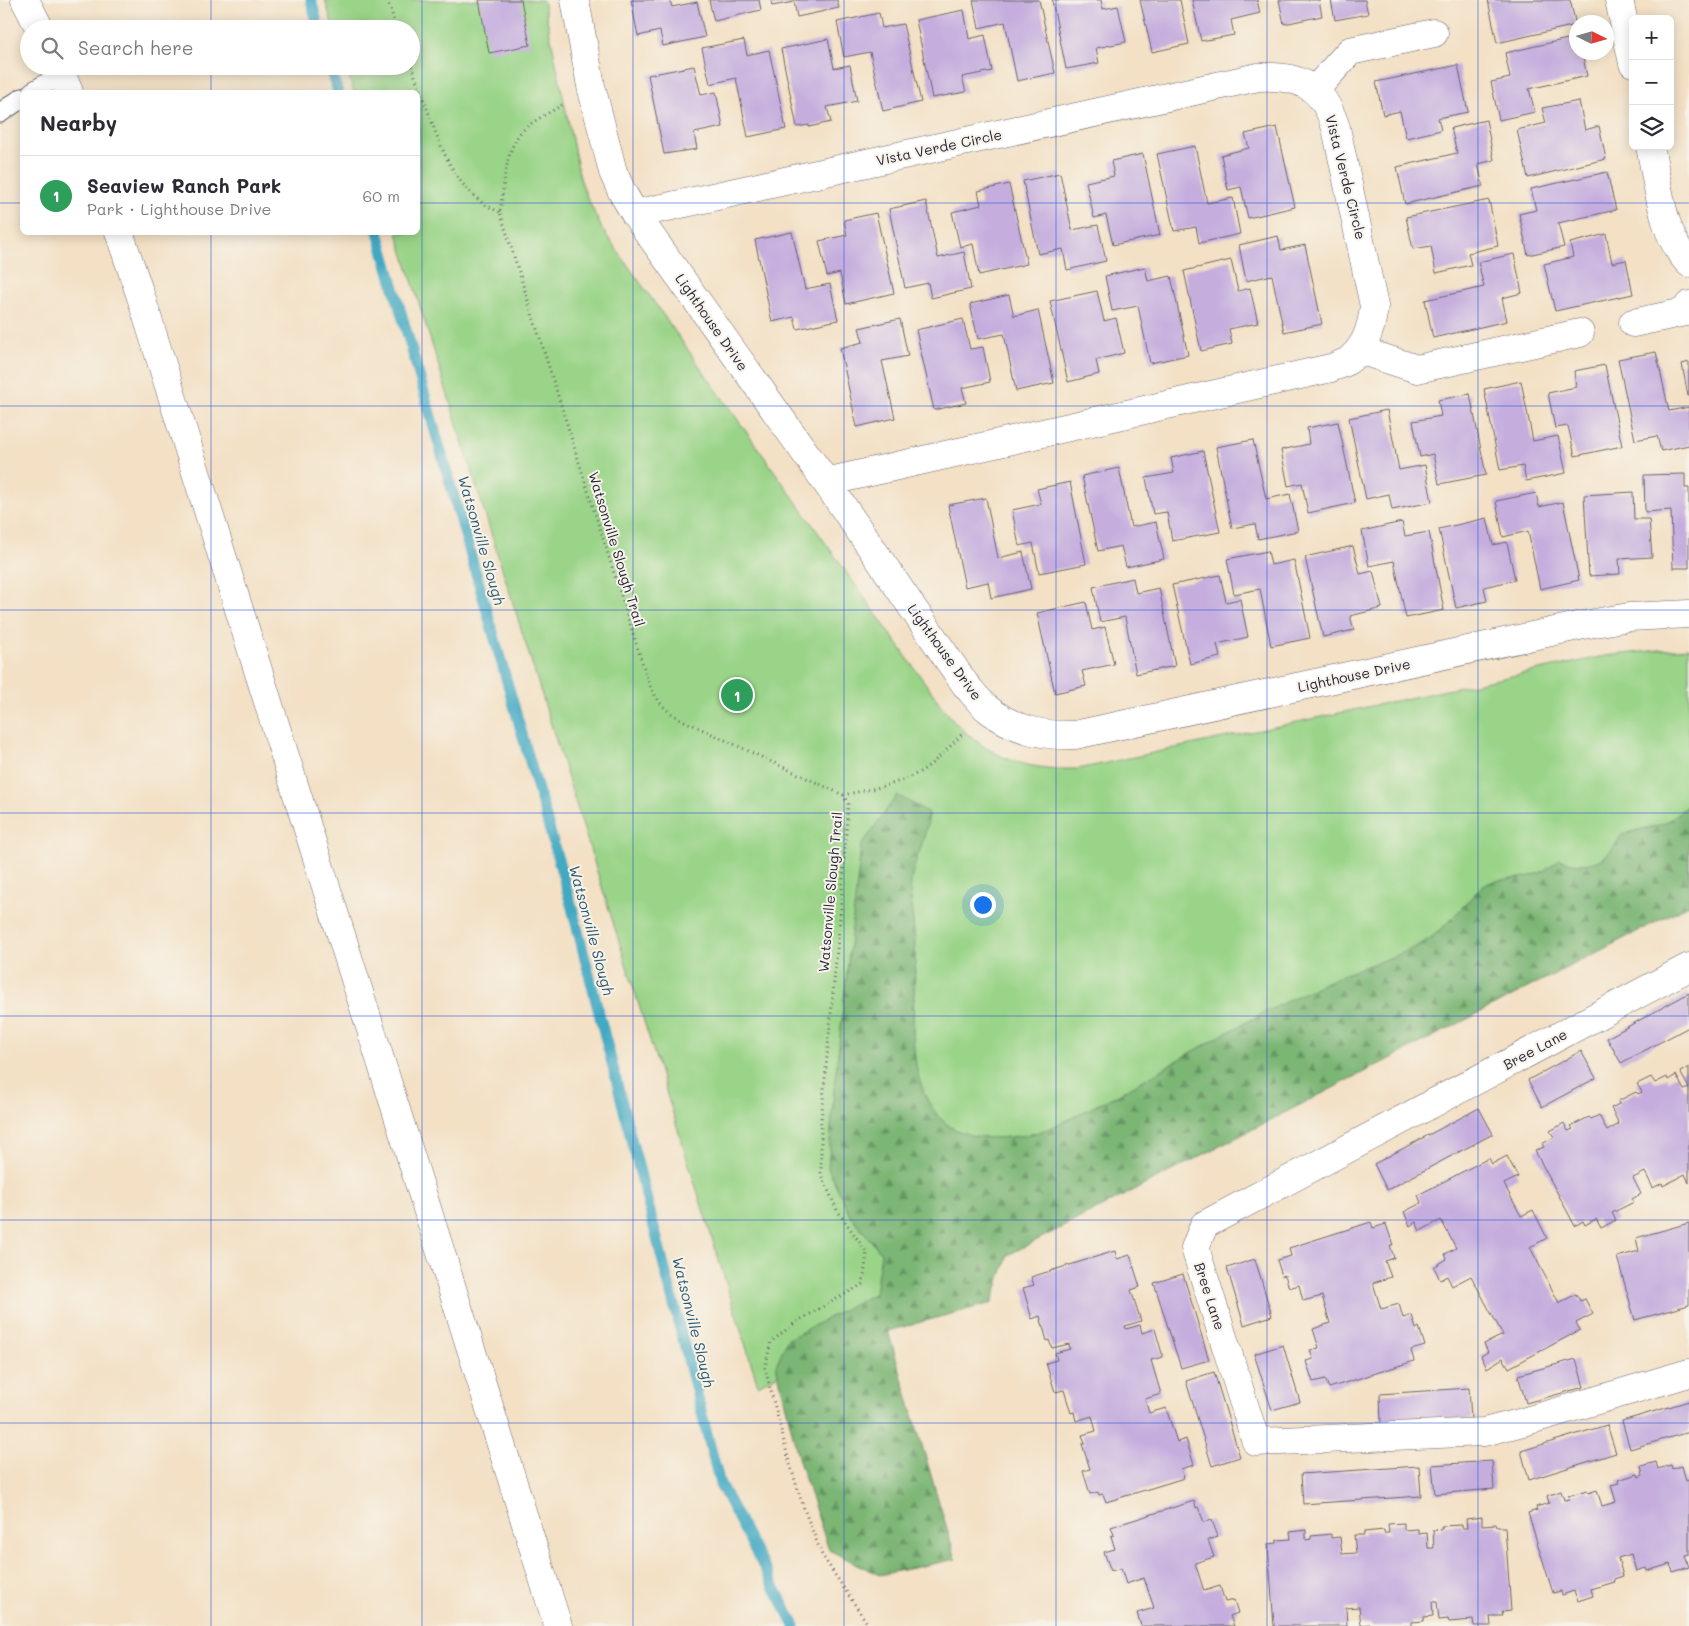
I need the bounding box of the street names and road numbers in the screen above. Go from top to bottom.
street label: Vista Verde Circle [1321,113,1371,241]
street label: Vista Verde Circle [874,124,1004,170]
street label: Lighthouse Drive [671,270,753,374]
street label: Watsonville Slough Trail [584,469,650,629]
street label: Lighthouse Drive [904,600,986,704]
street label: Lighthouse Drive [1296,654,1412,696]
street label: Watsonville Slough Trail [814,811,846,973]
street label: Bree Lane [1500,1024,1570,1074]
street label: Bree Lane [1190,1260,1230,1332]

